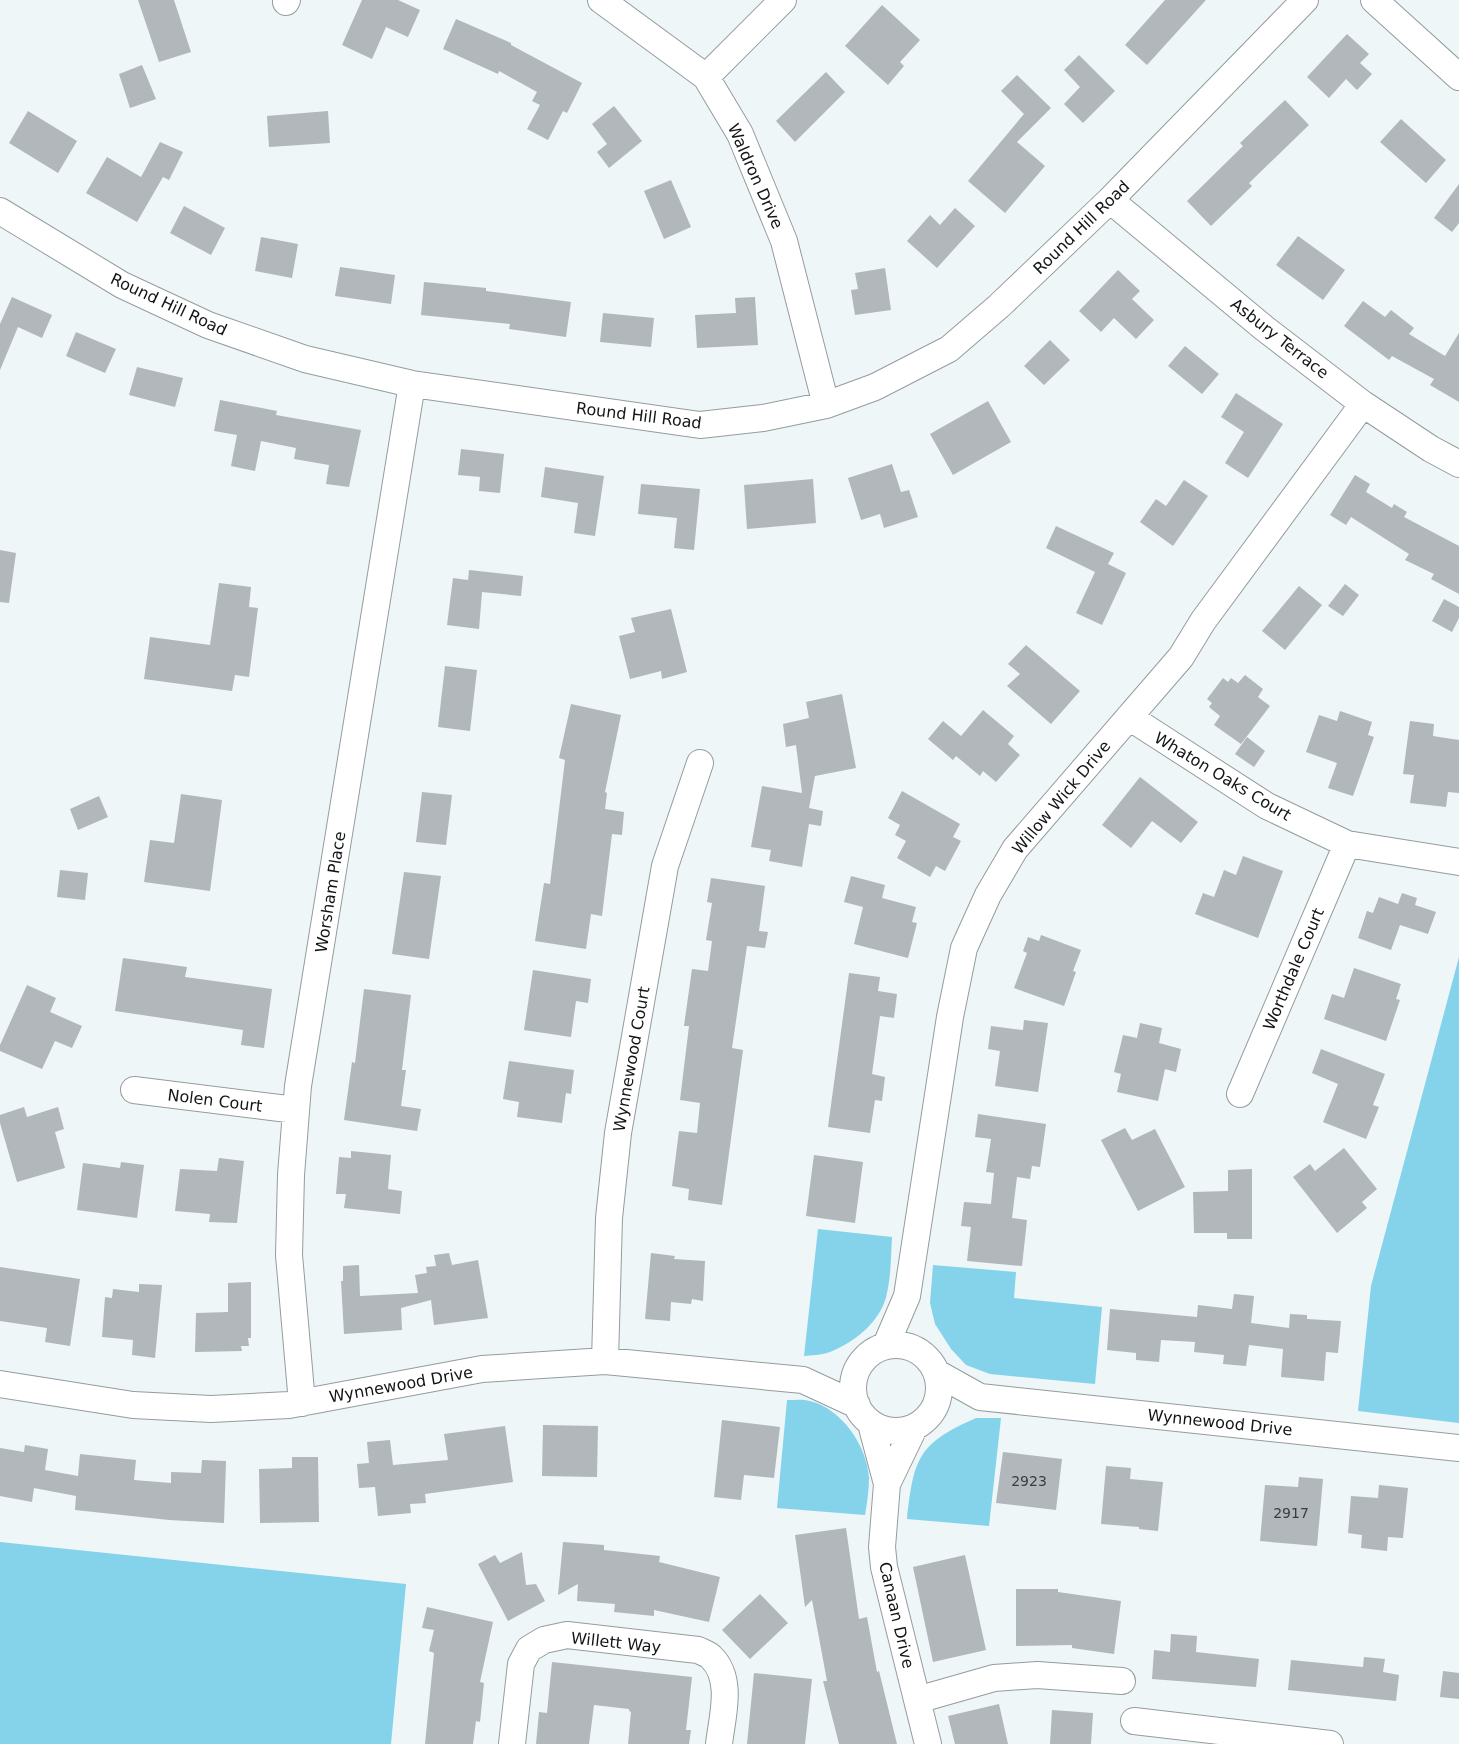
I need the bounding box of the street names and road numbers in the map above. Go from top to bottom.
street label: Waldron Drive [724,121,787,232]
street label: Round Hill Road [1029,177,1133,278]
street label: Round Hill Road [108,269,230,340]
street label: Asbury Terrace [1227,294,1332,382]
street label: Round Hill Road [575,398,703,433]
street label: Whaton Oaks Court [1151,728,1295,825]
street label: Willow Wick Drive [1008,737,1114,858]
street label: Worsham Place [312,830,349,954]
street label: Worthdale Court [1259,905,1328,1033]
street label: Wynnewood Court [609,985,654,1133]
street label: Nolen Court [167,1085,263,1116]
street label: Wynnewood Drive [328,1362,474,1406]
street label: Wynnewood Drive [1147,1405,1293,1440]
street label: Canaan Drive [875,1560,918,1670]
street label: Willett Way [570,1628,662,1657]

